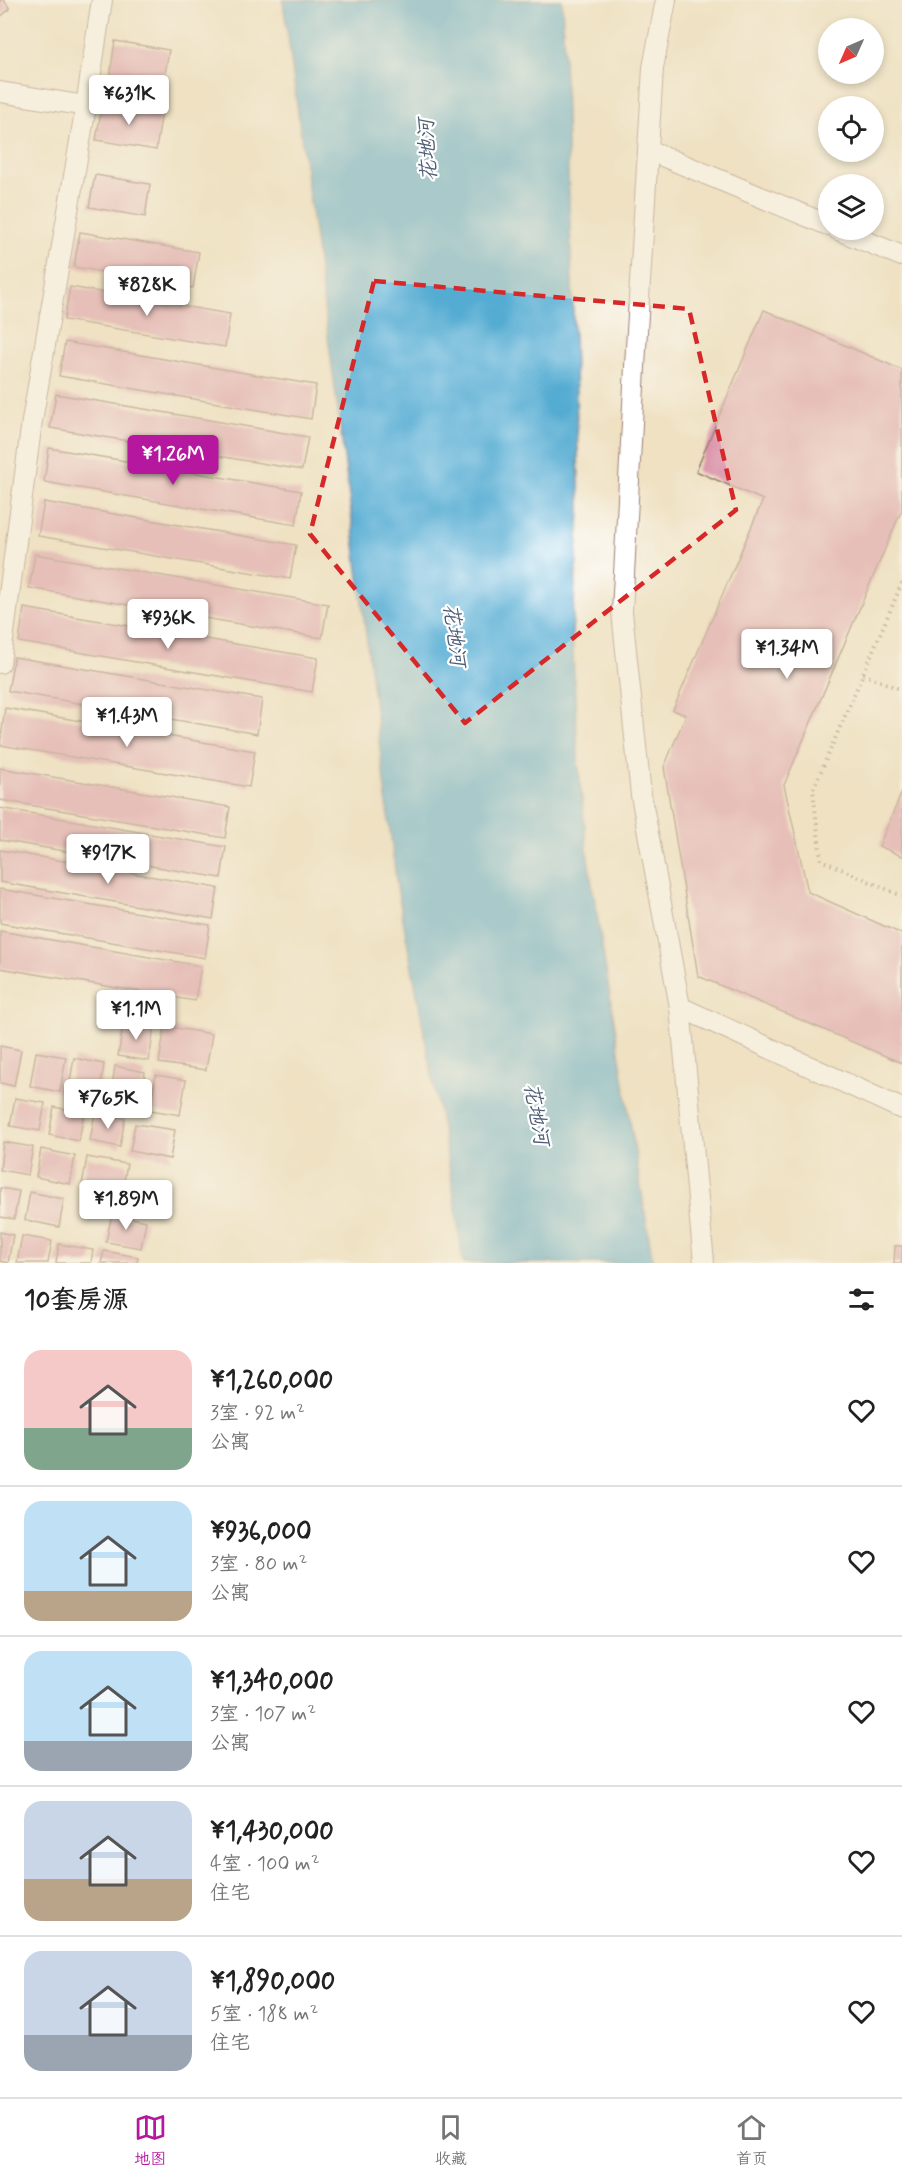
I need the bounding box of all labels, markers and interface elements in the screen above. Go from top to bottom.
north arrow [818,18,884,84]
map controls [818,18,884,240]
pin: ¥631K [87,75,171,126]
text: ¥631K [103,81,155,108]
button: locate [818,96,884,162]
water label: 花地河 [412,115,444,182]
button: layers [818,174,884,240]
pin: ¥828K [105,266,189,317]
text: ¥828K [118,272,176,299]
pin: ¥1.26M [124,435,222,486]
text: ¥1.26M [141,441,205,468]
pin: ¥936K [126,599,210,650]
water label: 花地河 [436,602,472,671]
text: ¥936K [141,605,195,632]
pin: ¥1.34M [738,629,836,680]
text: ¥1.34M [755,635,819,662]
pin: ¥1.43M [78,697,176,748]
text: ¥1.43M [96,703,158,730]
pin: ¥917K [66,834,150,885]
text: ¥917K [80,840,136,867]
pin: ¥1.1M [94,990,178,1041]
text: ¥1.1M [110,996,162,1023]
pin: ¥765K [66,1079,150,1130]
water label: 花地河 [517,1081,556,1151]
text: ¥765K [78,1085,138,1112]
pin: ¥1.89M [77,1180,175,1231]
text: ¥1.89M [93,1186,159,1213]
icon: filters [845,1283,878,1316]
text: 10套房源 [24,1284,129,1318]
text: ¥1,260,000 [210,1364,333,1398]
icon: home [72,1374,144,1446]
icon: heart [845,1394,878,1427]
text: 3室 · 92 m² [210,1400,305,1427]
text: 公寓 [210,1429,250,1456]
text: ¥936,000 [210,1515,312,1549]
icon: home [72,1525,144,1597]
icon: heart [845,1545,878,1578]
text: 3室 · 80 m² [210,1551,307,1578]
text: 公寓 [210,1580,250,1607]
text: ¥1,340,000 [210,1665,334,1699]
icon: home [72,1675,144,1747]
icon: heart [845,1695,878,1728]
text: 3室 · 107 m² [210,1701,316,1728]
text: 公寓 [210,1730,250,1757]
text: ¥1,430,000 [210,1815,334,1849]
icon: home [72,1825,144,1897]
icon: heart [845,1845,878,1878]
text: 4室 · 100 m² [210,1851,320,1878]
text: 住宅 [210,1880,250,1907]
text: ¥1,890,000 [210,1965,335,1999]
icon: home [72,1975,144,2047]
icon: heart [845,1995,878,2028]
text: 5室 · 188 m² [210,2001,318,2028]
text: 住宅 [210,2030,250,2057]
tab: 地图 [134,2111,167,2170]
tab: 收藏 [434,2111,467,2170]
tab: 首页 [735,2111,768,2170]

